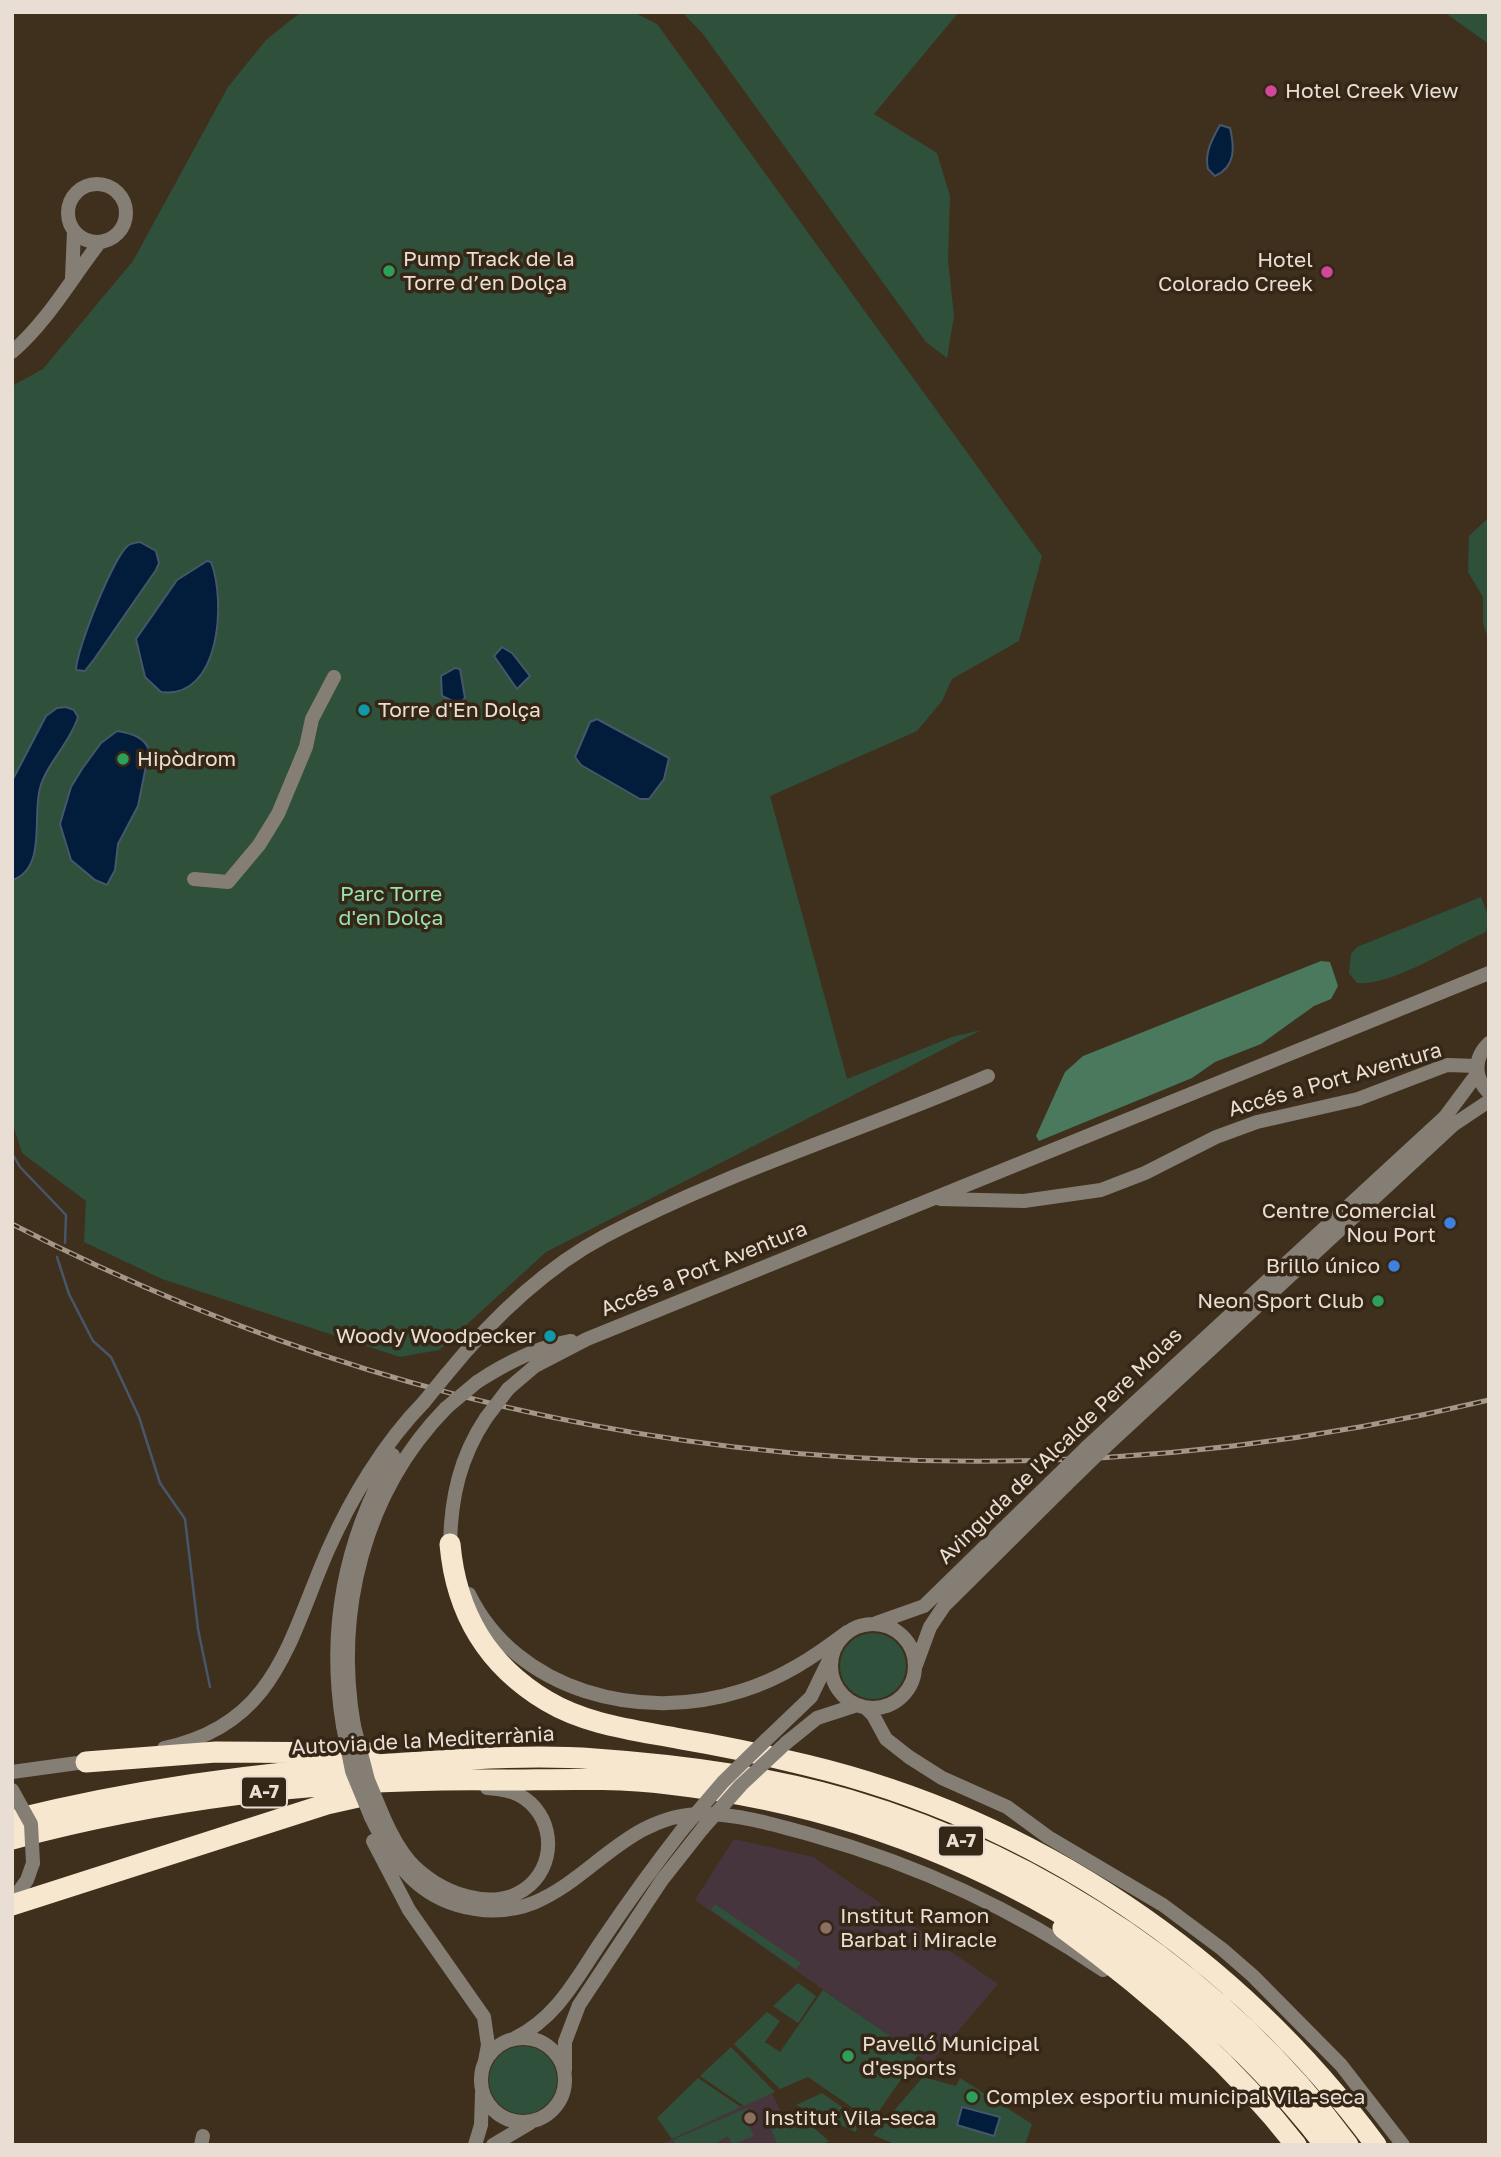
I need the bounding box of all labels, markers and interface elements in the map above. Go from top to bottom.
place label: Hotel Creek View [1285,78,1459,104]
marker: Hotel Creek View [1263,83,1279,99]
place label: Pump Track de la Torre d’en Dolça [403,246,575,296]
place label: Hotel Colorado Creek [1158,247,1313,297]
marker: Pump Track de la Torre d’en Dolça [381,263,397,279]
marker: Hotel Colorado Creek [1319,264,1335,280]
place label: Torre d'En Dolça [378,697,541,723]
marker: Torre d'En Dolça [356,702,372,718]
place label: Hipòdrom [137,746,236,772]
marker: Hipòdrom [115,751,131,767]
park label: Parc Torre d'en Dolça [339,881,443,931]
street label: Accés a Port Aventura [1225,1037,1445,1123]
place label: Centre Comercial Nou Port [1262,1198,1436,1248]
marker: Centre Comercial Nou Port [1442,1215,1458,1231]
street label: Accés a Port Aventura [597,1216,811,1322]
place label: Brillo único [1266,1253,1380,1279]
marker: Brillo único [1386,1258,1402,1274]
place label: Neon Sport Club [1197,1288,1364,1314]
marker: Neon Sport Club [1370,1293,1386,1309]
street label: Avinguda de l'Alcalde Pere Molas [933,1322,1187,1570]
place label: Woody Woodpecker [336,1323,536,1349]
marker: Woody Woodpecker [542,1328,558,1344]
street label: Autovia de la Mediterrània [291,1722,555,1760]
road number: A-7 [241,1776,287,1808]
road number: A-7 [938,1826,984,1856]
place label: Institut Ramon Barbat i Miracle [840,1903,997,1953]
marker: Institut Ramon Barbat i Miracle [818,1920,834,1936]
place label: Pavelló Municipal d'esports [862,2031,1039,2081]
marker: Pavelló Municipal d'esports [840,2048,856,2064]
place label: Complex esportiu municipal Vila-seca [986,2084,1365,2110]
marker: Complex esportiu municipal Vila-seca [964,2089,980,2105]
place label: Institut Vila-seca [764,2105,936,2131]
marker: Institut Vila-seca [742,2110,758,2126]

